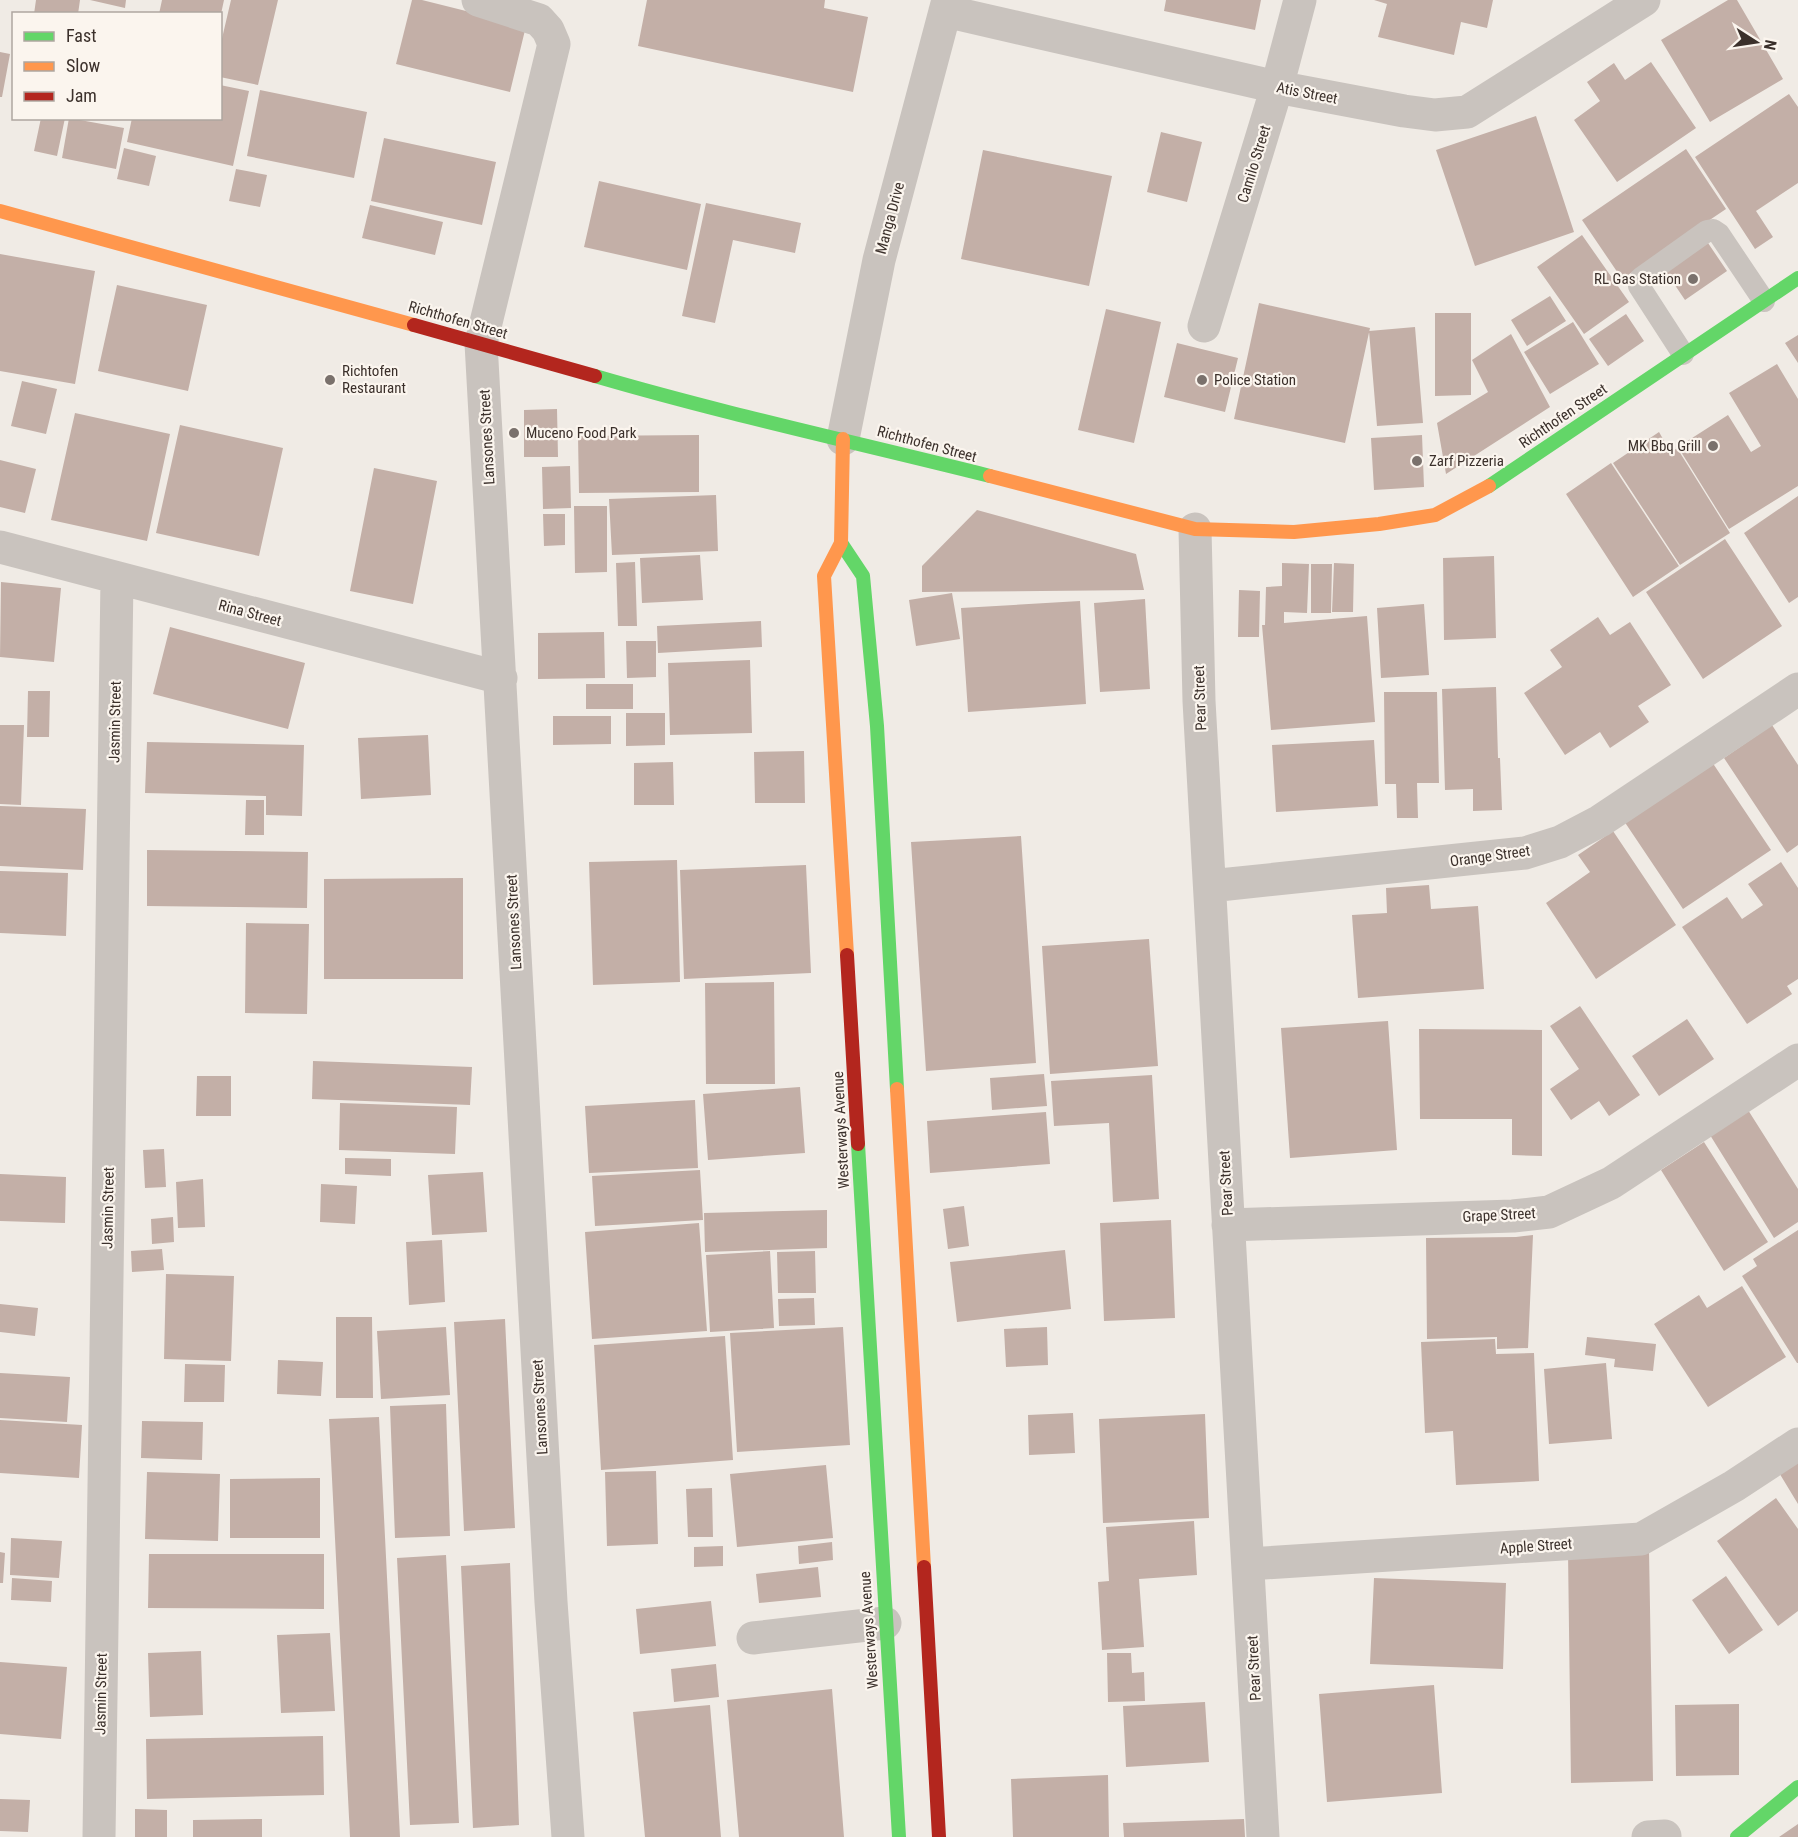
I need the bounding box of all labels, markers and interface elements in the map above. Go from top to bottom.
legend [12,12,222,120]
north arrow [1726,12,1786,72]
text: Fast [66,25,97,46]
text: N [1760,38,1780,52]
text: Slow [66,55,101,76]
street label: Atis Street [1275,78,1339,108]
text: Jam [66,85,97,106]
street label: Camilo Street [1234,123,1274,205]
street label: Manga Drive [872,180,908,256]
place label: RL Gas Station [1594,270,1681,288]
marker: RL Gas Station [1686,272,1700,286]
street label: Richthofen Street [406,297,510,343]
place label: Richtofen Restaurant [342,362,406,397]
place label: Police Station [1214,371,1296,389]
marker: Richtofen Restaurant [323,373,337,387]
marker: Police Station [1195,373,1209,387]
street label: Richthofen Street [1516,380,1610,452]
street label: Lansones Street [476,389,498,485]
street label: Richthofen Street [875,422,979,466]
place label: Muceno Food Park [526,424,637,442]
marker: Muceno Food Park [507,426,521,440]
place label: MK Bbq Grill [1628,437,1701,455]
marker: MK Bbq Grill [1706,439,1720,453]
place label: Zarf Pizzeria [1429,452,1504,470]
marker: Zarf Pizzeria [1410,454,1424,468]
street label: Rina Street [217,596,283,630]
street label: Pear Street [1190,665,1210,731]
street label: Jasmin Street [105,681,125,763]
street label: Orange Street [1449,841,1531,871]
street label: Lansones Street [503,874,525,970]
street label: Westerways Avenue [829,1071,853,1189]
street label: Pear Street [1215,1150,1237,1216]
street label: Jasmin Street [98,1167,118,1249]
street label: Grape Street [1462,1204,1536,1226]
street label: Lansones Street [529,1359,551,1455]
street label: Apple Street [1499,1534,1573,1558]
street label: Westerways Avenue [856,1571,882,1689]
street label: Pear Street [1243,1635,1265,1701]
street label: Jasmin Street [91,1653,111,1735]

